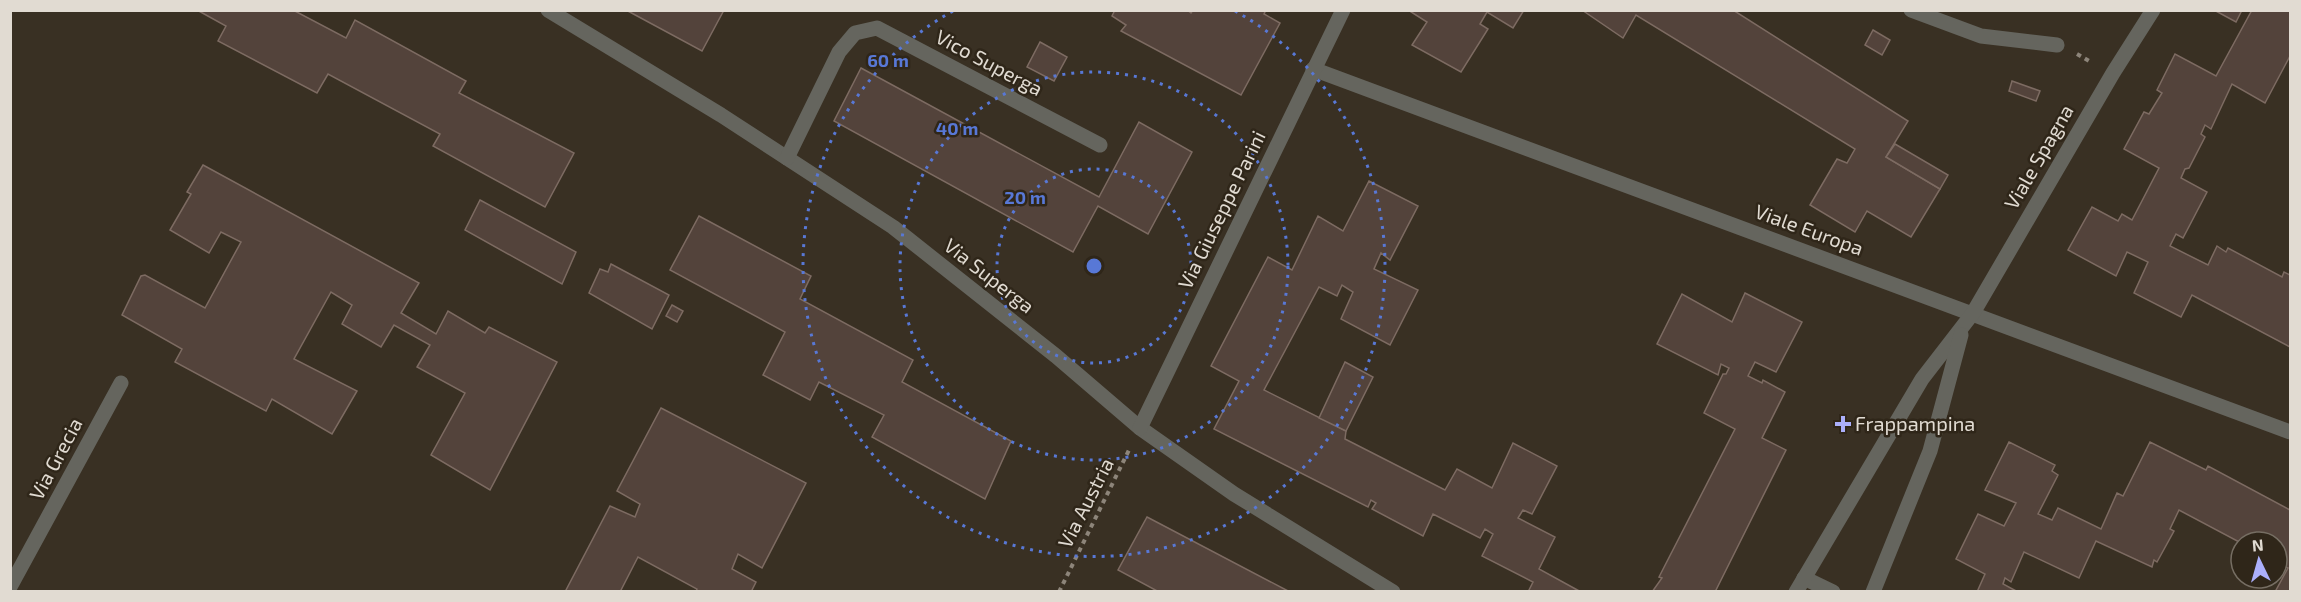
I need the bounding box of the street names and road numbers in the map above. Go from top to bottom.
street label: Vico Superga [932,24,1047,100]
street label: Viale Spagna [1999,100,2078,213]
street label: Via Giuseppe Parini [1172,127,1270,293]
street label: Viale Europa [1752,198,1867,260]
street label: Via Superga [940,233,1039,318]
street label: Via Grecia [24,413,87,504]
street label: Via Austria [1052,454,1118,552]

